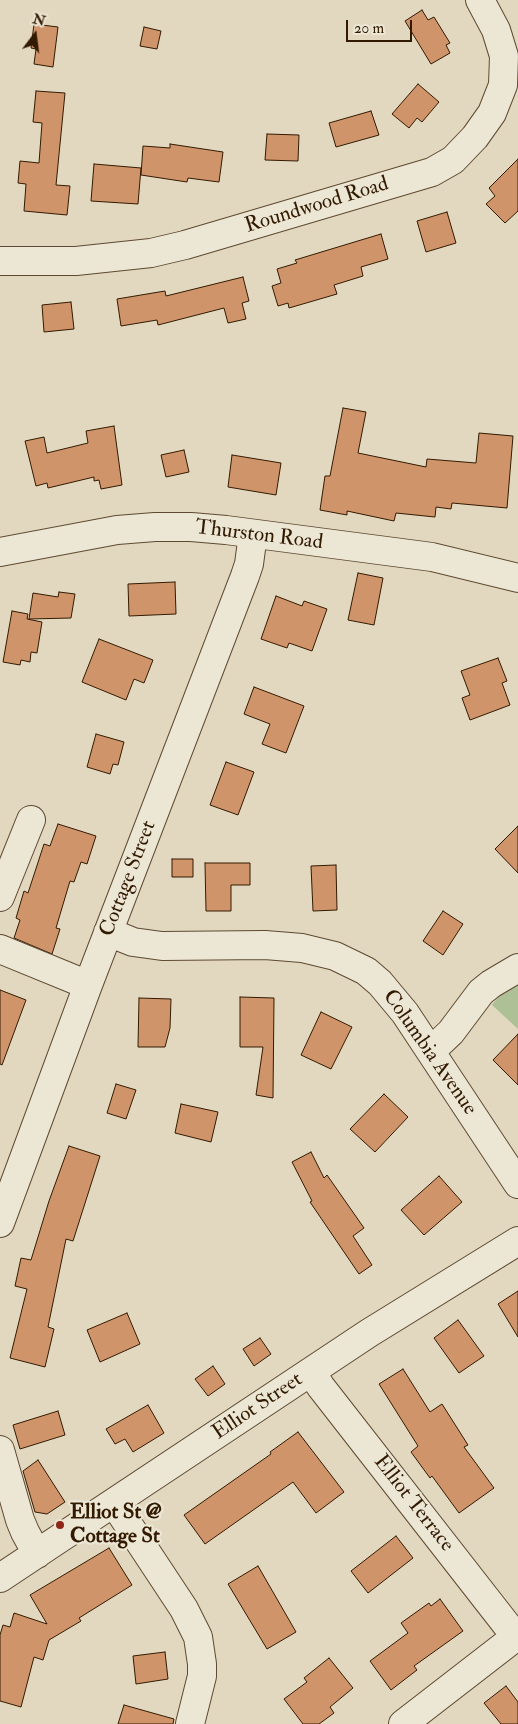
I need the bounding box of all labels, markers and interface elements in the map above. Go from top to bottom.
north arrow [10,10,60,60]
text: N [31,10,47,30]
scale bar [348,10,414,42]
text: 20 m [354,19,384,38]
street label: Roundwood Road [242,172,392,240]
street label: Thurston Road [194,516,324,556]
street label: Cottage Street [95,818,163,940]
street label: Columbia Avenue [376,985,482,1121]
street label: Elliot Street [208,1368,308,1446]
street label: Elliot Terrace [367,1451,459,1557]
place label: Elliot St @ Cottage St [70,1500,162,1550]
marker: Elliot St @ Cottage St [54,1519,66,1531]

